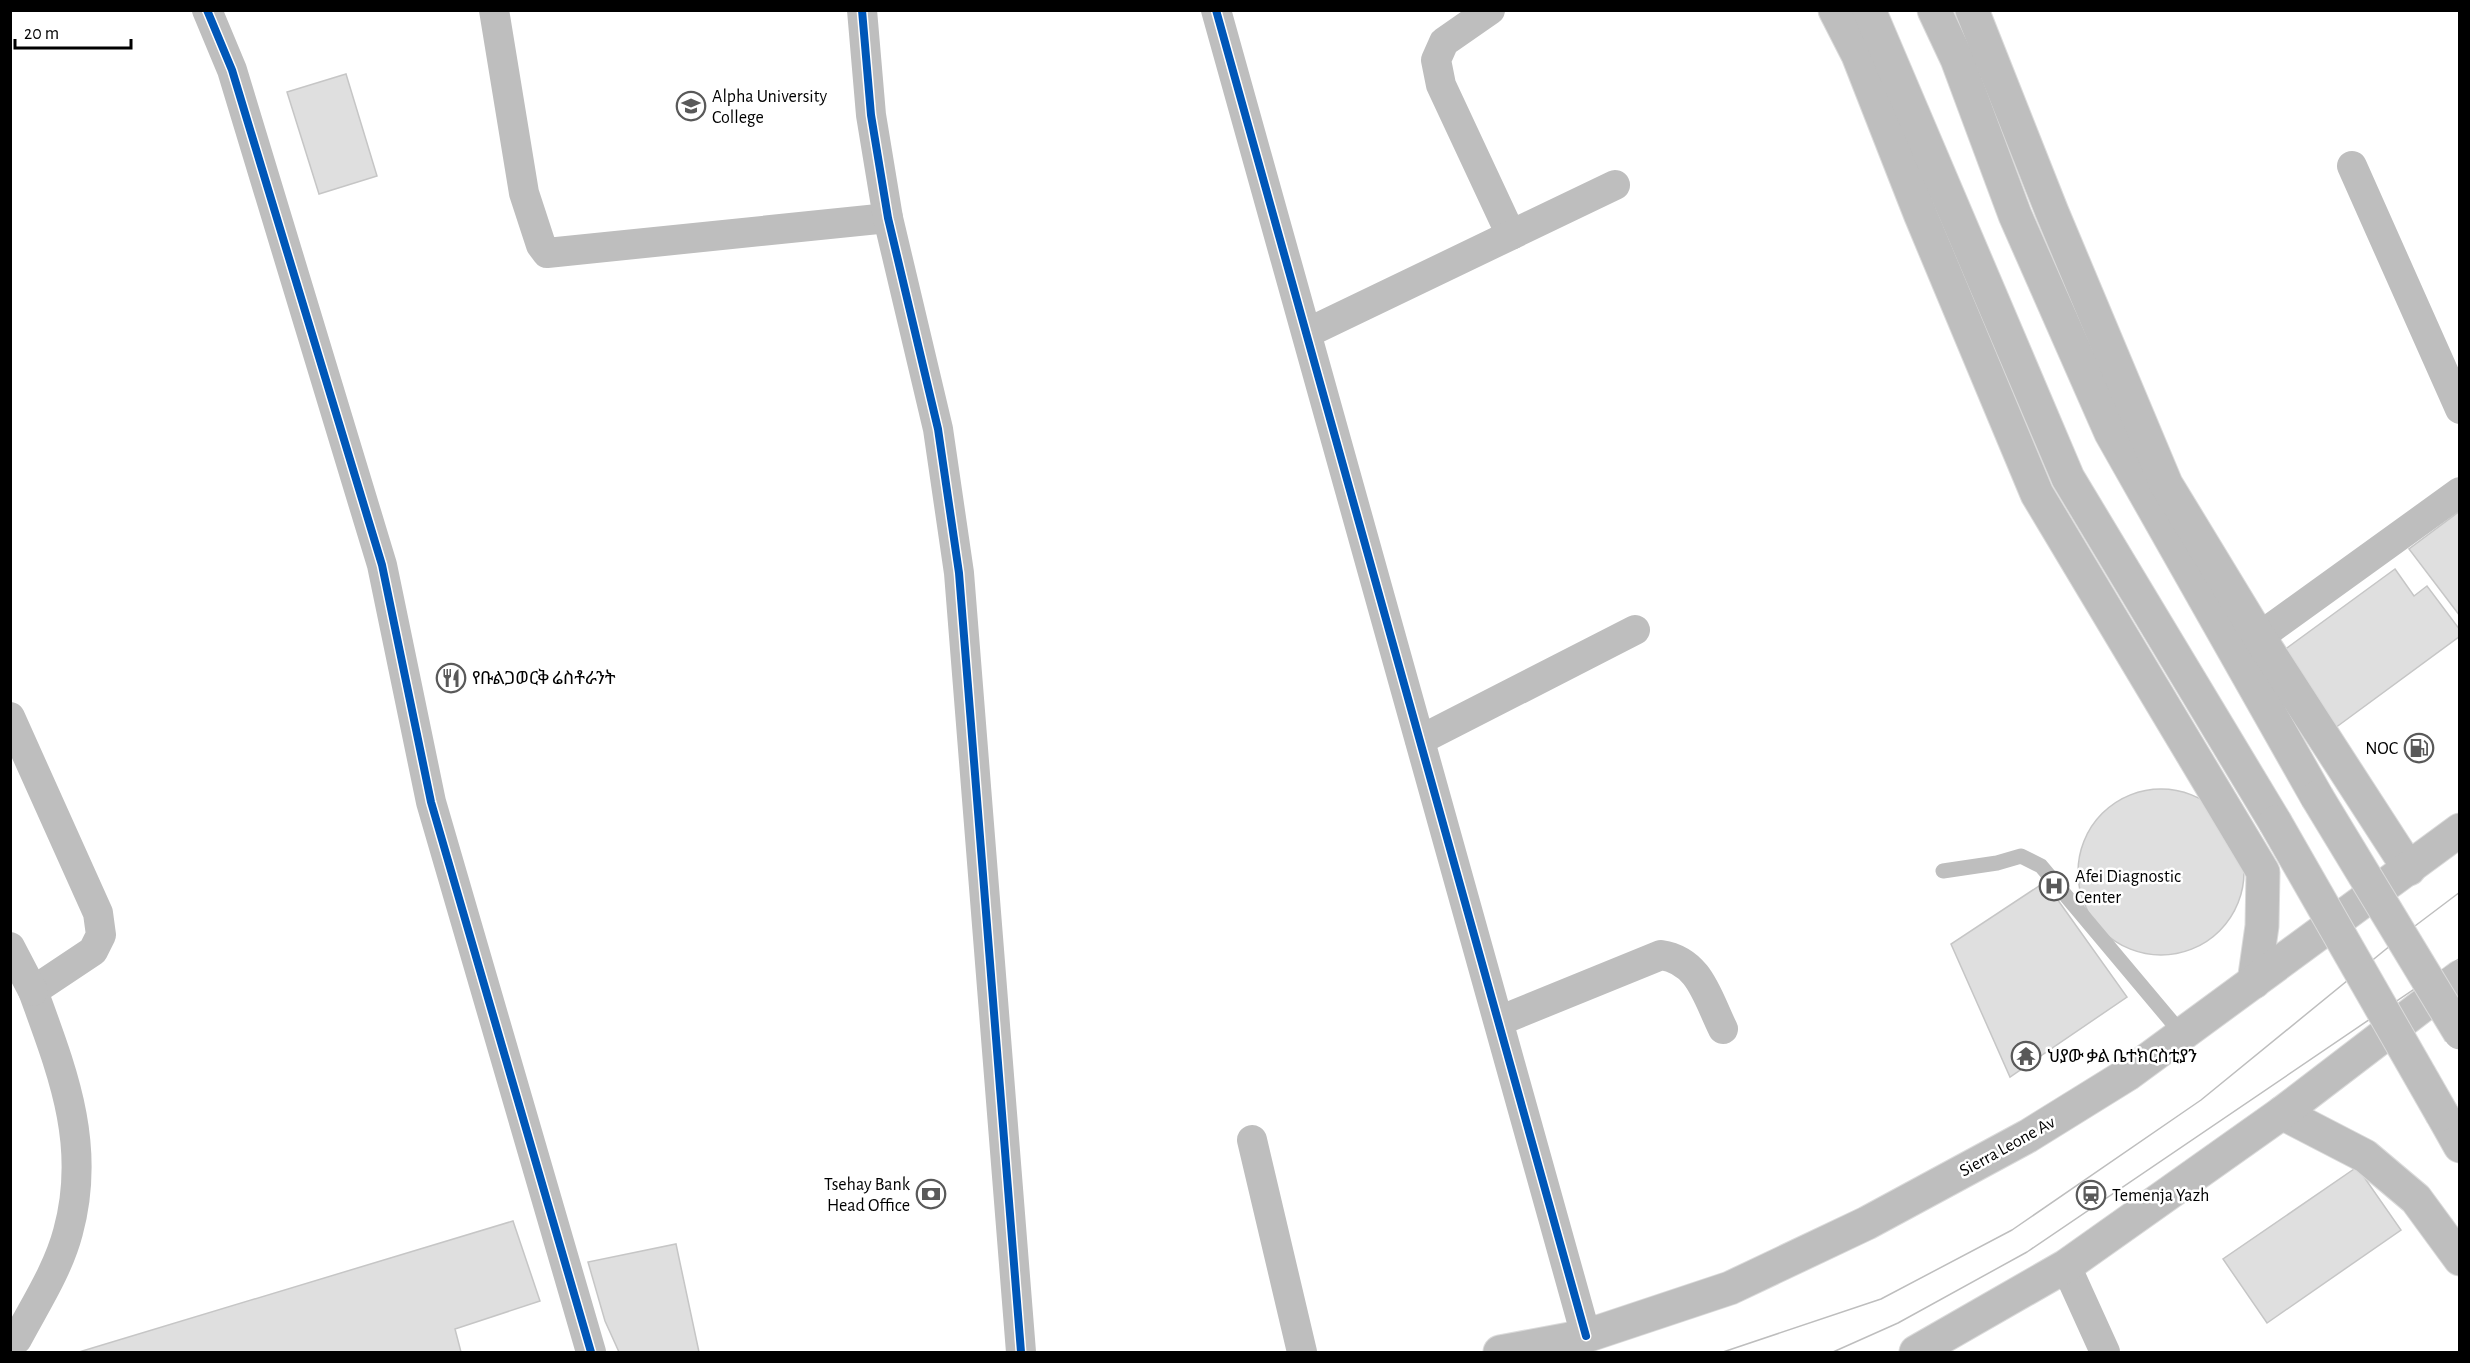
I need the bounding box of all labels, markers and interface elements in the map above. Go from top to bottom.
scale bar [15,12,130,50]
text: 20 m [24,25,59,43]
place label: Alpha University College [712,88,827,127]
school or university icon: Alpha University College [675,90,707,122]
restaurant icon: የቡልጋወርቅ ሬስቶራንት [435,662,467,694]
place label: የቡልጋወርቅ ሬስቶራንት [472,668,616,688]
fuel station icon: NOC [2403,732,2435,764]
place label: NOC [2365,740,2398,758]
place label: Afei Diagnostic Center [2075,868,2181,907]
hospital icon: Afei Diagnostic Center [2038,870,2070,902]
temple icon: ህያው ቃል ቤተክርስቲያን [2010,1040,2042,1072]
place label: ህያው ቃል ቤተክርስቲያን [2047,1048,2197,1066]
street label: Sierra Leone Av [1957,1113,2059,1181]
place label: Tsehay Bank Head Office [824,1176,911,1215]
bank icon: Tsehay Bank Head Office [915,1178,947,1210]
station icon: Temenja Yazh [2075,1179,2107,1211]
place label: Temenja Yazh [2112,1187,2209,1205]

